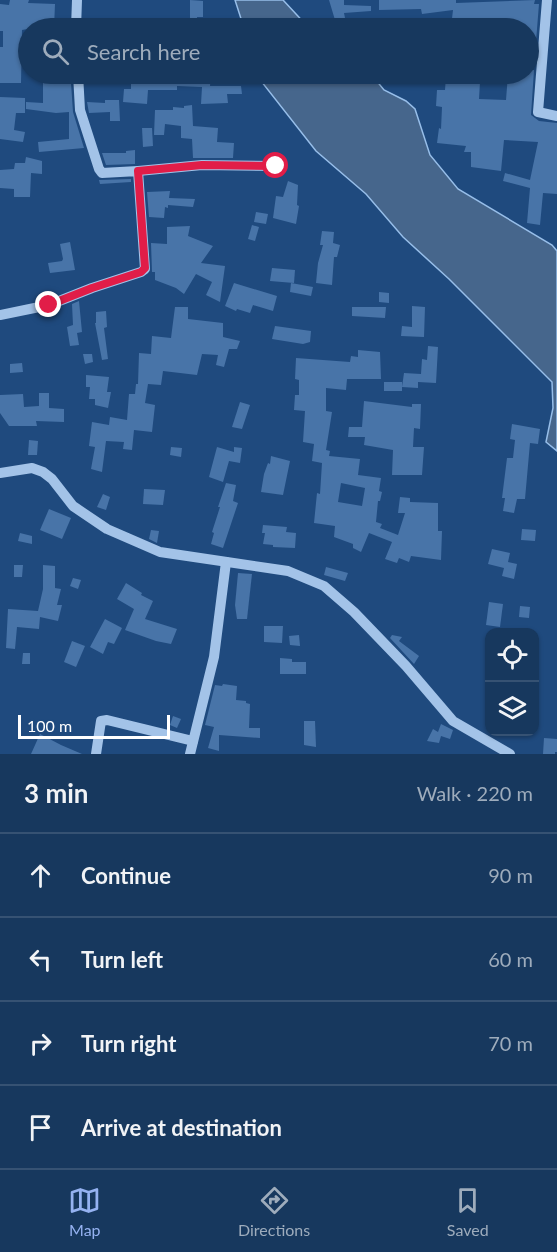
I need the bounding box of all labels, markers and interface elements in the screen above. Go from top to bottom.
search box [18,18,539,84]
icon: search [39,35,72,68]
text: Search here [87,38,200,65]
route start [262,152,288,178]
route end [35,291,61,317]
map controls [485,628,539,736]
button: locate [485,628,539,682]
button: layers [485,682,539,736]
scale bar [18,712,170,740]
text: 100 m [27,716,72,735]
text: 3 min [24,777,88,809]
text: Walk · 220 m [417,781,533,805]
icon: ahead [24,859,57,892]
text: Continue [81,862,171,889]
text: 90 m [488,863,533,887]
icon: left [24,943,57,976]
text: Turn left [81,946,163,973]
text: 60 m [488,947,533,971]
icon: right [24,1027,57,1060]
text: Turn right [81,1030,176,1057]
text: 70 m [488,1031,533,1055]
icon: arrive [24,1111,57,1144]
text: Arrive at destination [81,1114,282,1141]
tab: Map [68,1184,101,1239]
tab: Directions [238,1184,310,1239]
tab: Saved [447,1184,489,1239]

